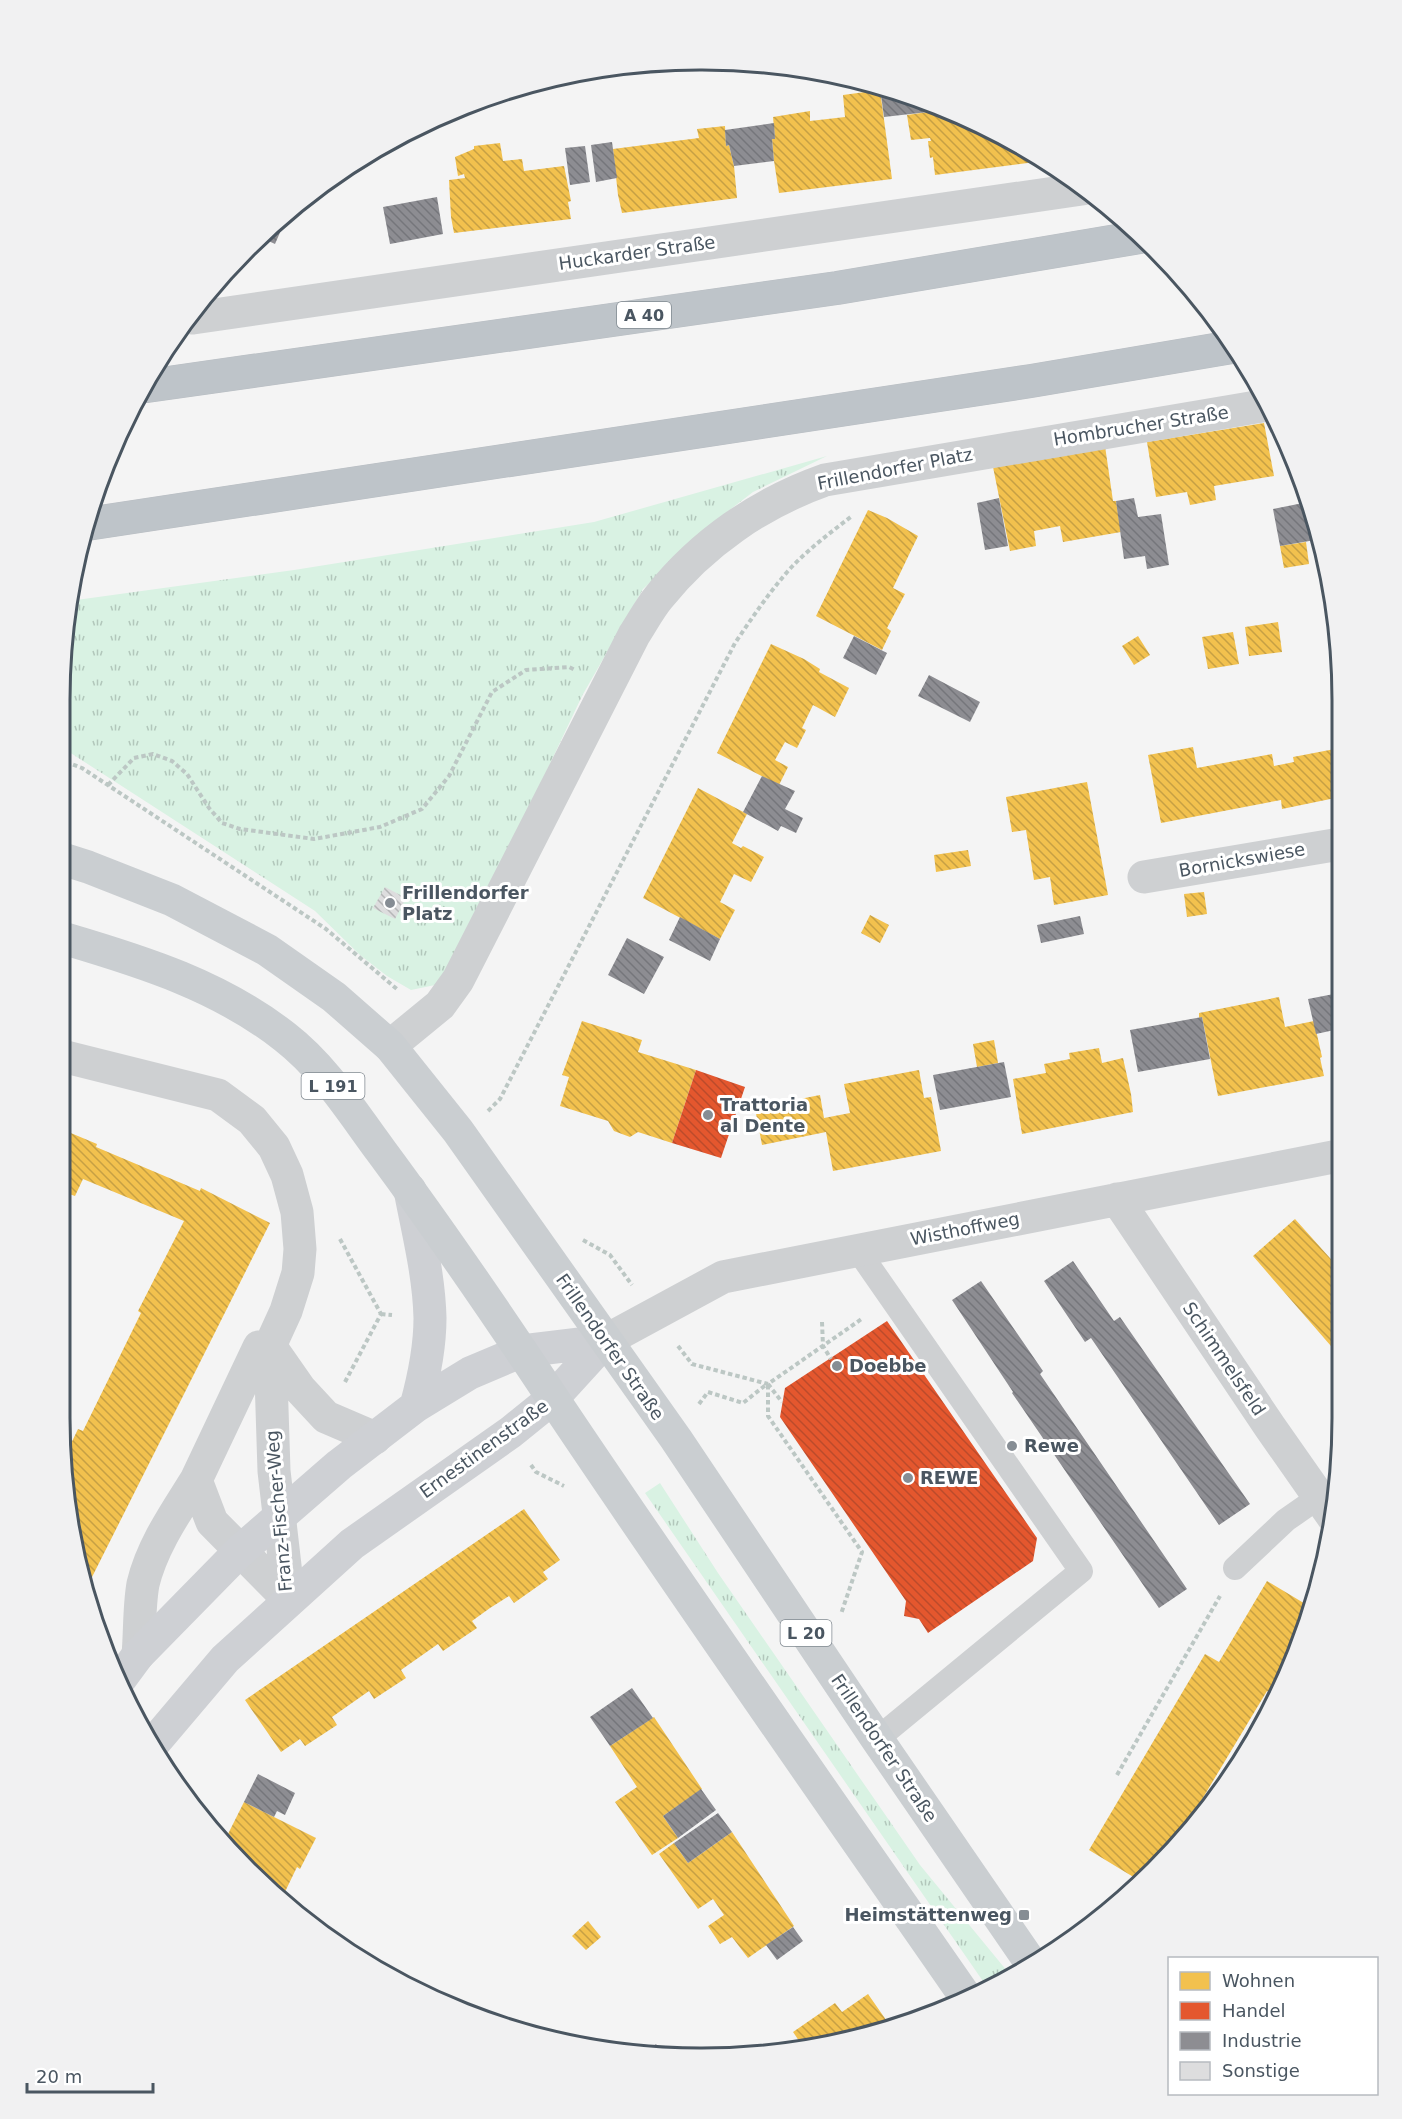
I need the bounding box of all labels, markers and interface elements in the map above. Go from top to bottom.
street label: Huckarder Straße [557,231,717,274]
road number: A 40 [617,302,671,328]
street label: Hombrucher Straße [1052,401,1230,450]
street label: Frillendorfer Platz [815,443,974,494]
street label: Bornickswiese [1177,838,1307,881]
place label: Frillendorfer Platz [402,882,529,924]
marker: Frillendorfer Platz [383,896,397,910]
road number: L 191 [302,1073,364,1099]
place label: Trattoria al Dente [720,1094,808,1136]
marker: Trattoria al Dente [701,1108,715,1122]
street label: Wisthoffweg [908,1208,1021,1249]
street label: Frillendorfer Straße [552,1270,669,1424]
street label: Schimmelsfeld [1179,1298,1270,1419]
place label: Doebbe [849,1355,927,1376]
marker: Doebbe [830,1359,844,1373]
street label: Ernestinenstraße [415,1395,552,1502]
street label: Franz-Fischer-Weg [261,1429,296,1593]
place label: Rewe [1024,1435,1079,1456]
marker: Rewe [1005,1439,1019,1453]
place label: REWE [920,1467,978,1488]
marker: REWE [901,1471,915,1485]
road number: L 20 [780,1620,832,1646]
street label: Frillendorfer Straße [827,1670,942,1826]
place label: Heimstättenweg [844,1904,1012,1925]
marker: Heimstättenweg [1017,1908,1031,1922]
legend [1168,1957,1378,2095]
text: Wohnen [1222,1970,1295,1991]
text: Handel [1222,2000,1285,2021]
text: Industrie [1222,2030,1301,2051]
scale bar [27,2056,153,2094]
text: Sonstige [1222,2060,1300,2081]
text: 20 m [36,2066,82,2087]

